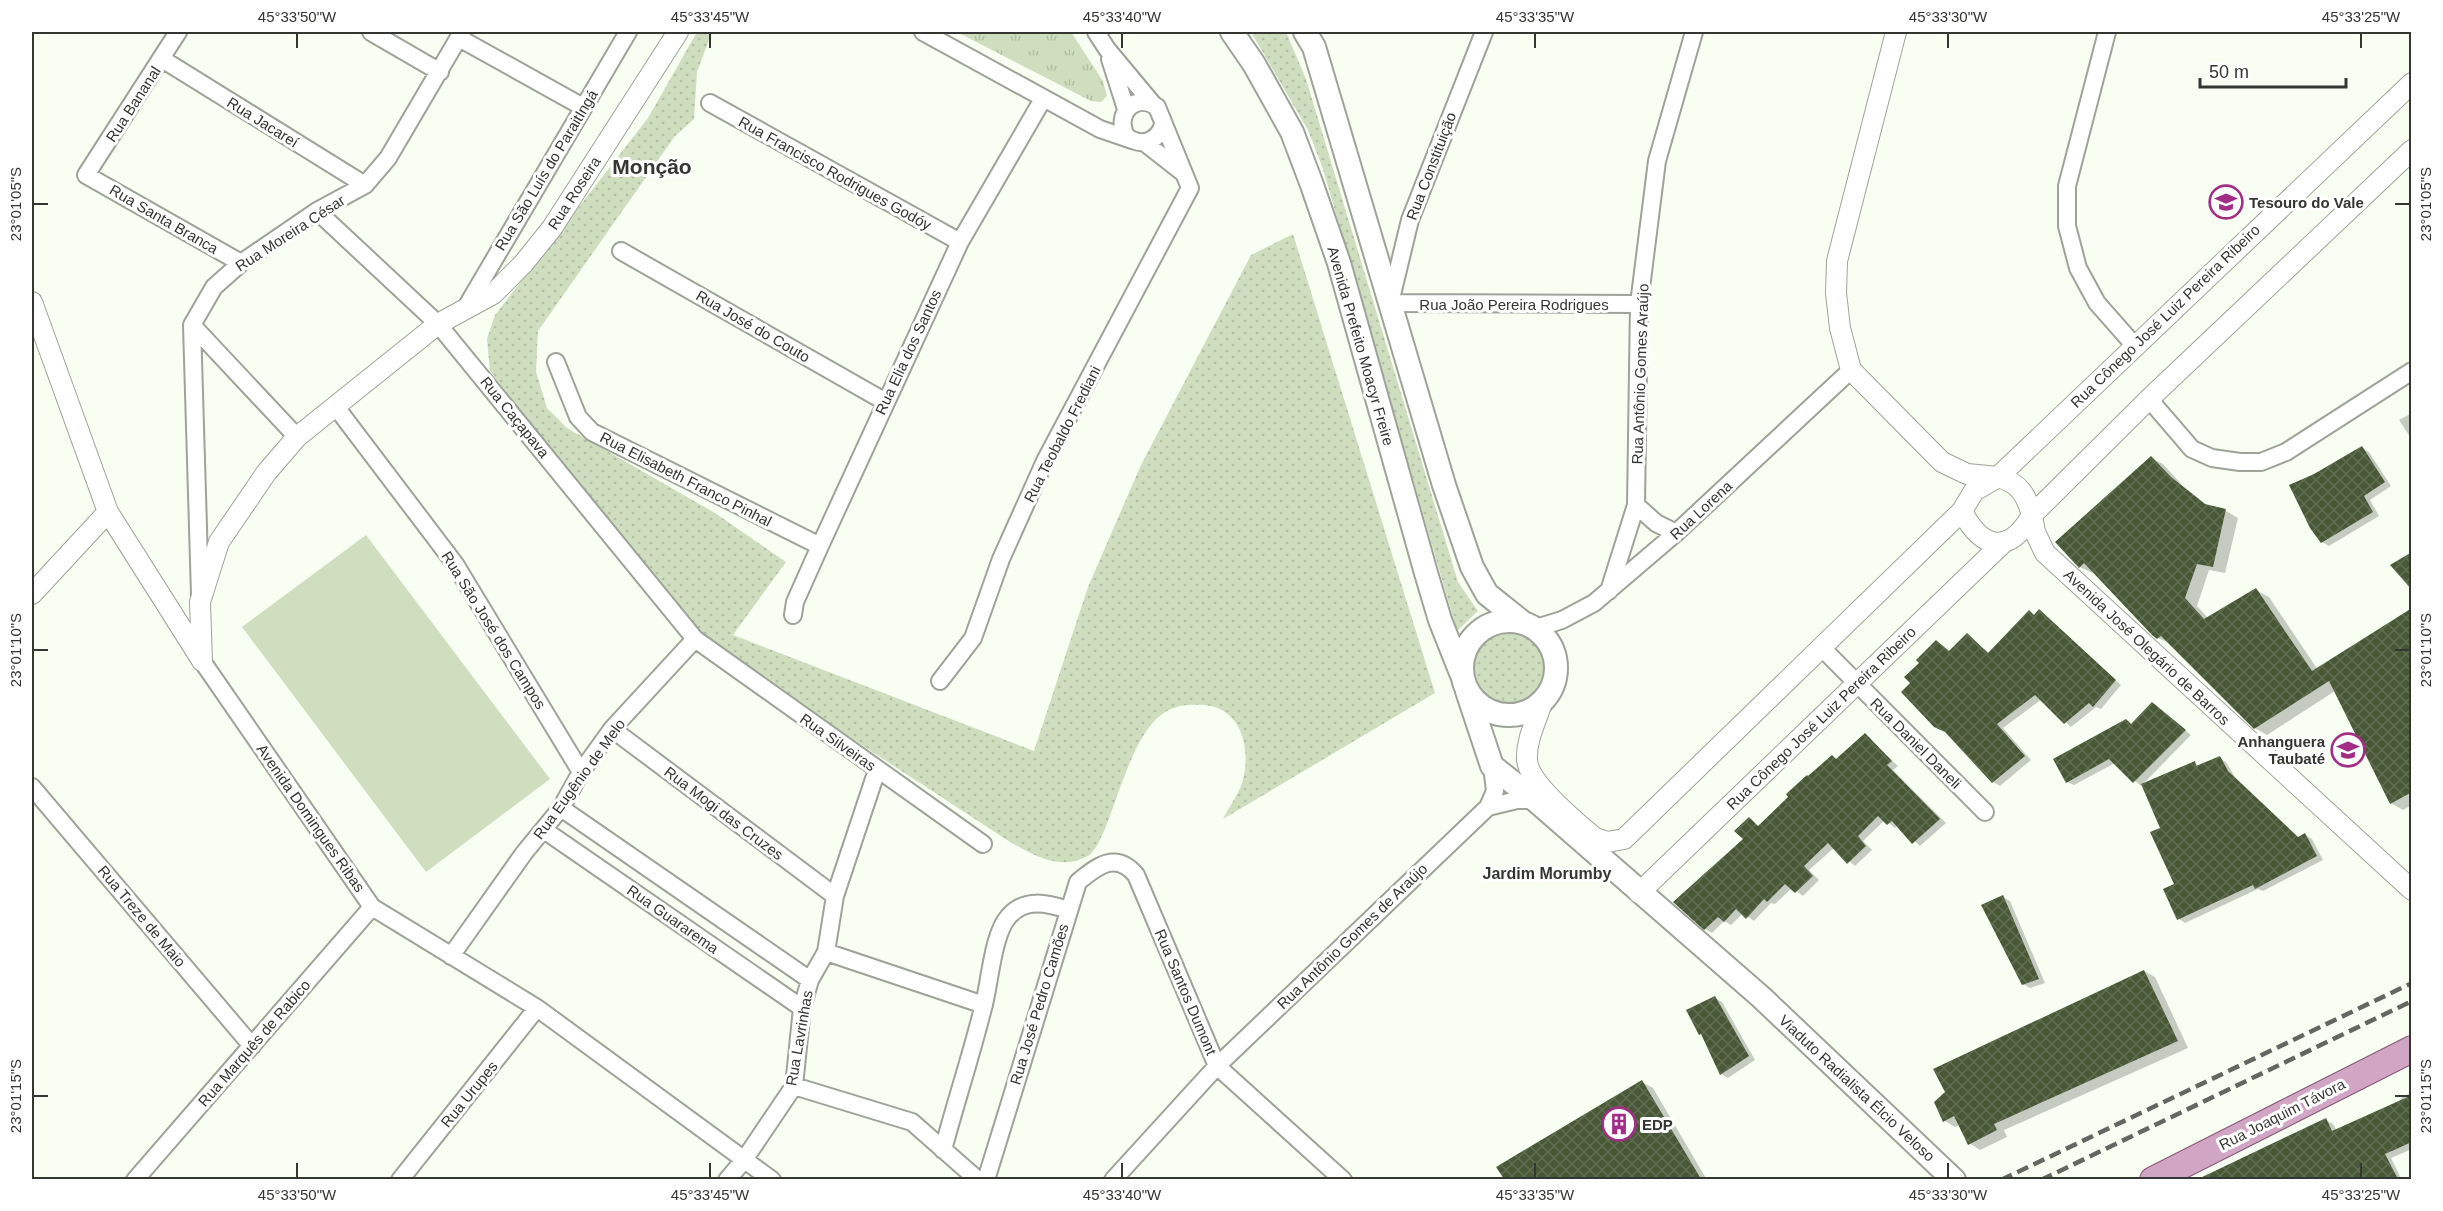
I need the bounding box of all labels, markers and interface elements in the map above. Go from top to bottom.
text: 45°33'50"W [258,8,337,25]
text: 45°33'45"W [671,8,750,25]
text: 45°33'40"W [1083,8,1162,25]
text: 45°33'35"W [1496,8,1575,25]
text: 45°33'30"W [1909,8,1988,25]
text: 45°33'25"W [2322,8,2401,25]
scale bar [2200,51,2346,89]
text: 50 m [2209,62,2249,82]
street label: Rua Bananal [102,63,164,145]
street label: Rua São Luís do ParaitIngá [491,86,601,253]
street label: Rua Jacareí [224,93,303,151]
street label: Rua Constituição [1403,110,1459,222]
street label: Rua Francisco Rodrigues Godóy [736,113,935,233]
street label: Rua Roseira [544,153,604,233]
district label: Monção [612,155,692,178]
text: 23°01'05"S [7,167,24,241]
text: 23°01'05"S [2417,167,2434,241]
street label: Rua Santa Branca [107,181,222,257]
school or university icon: Tesouro do Vale [2208,184,2244,220]
street label: Rua Moreira César [232,191,348,275]
place label: Tesouro do Vale [2249,194,2364,211]
street label: Rua Cônego José Luiz Pereira Ribeiro [2067,221,2263,411]
street label: Avenida Prefeito Moacyr Freire [1324,244,1398,448]
street label: Rua Antônio Gomes Araújo [1628,283,1652,465]
street label: Rua José do Couto [693,287,813,365]
street label: Rua Elia dos Santos [872,287,944,417]
street label: Rua João Pereira Rodrigues [1419,296,1609,313]
street label: Rua Teobaldo Frediani [1020,363,1104,505]
street label: Rua Caçapava [477,373,553,461]
street label: Rua Elisabeth Franco Pinhal [597,428,775,530]
street label: Rua Lorena [1667,477,1736,543]
street label: Rua São José dos Campos [438,548,550,712]
street label: Avenida José Olegário de Barros [2061,566,2233,728]
text: 23°01'10"S [7,613,24,687]
text: 23°01'10"S [2417,613,2434,687]
street label: Rua Cônego José Luiz Pereira Ribeiro [1723,623,1919,813]
street label: Rua Daniel Daneli [1867,694,1965,792]
street label: Rua Silveiras [797,710,879,774]
street label: Rua Eugênio de Melo [530,716,628,842]
school or university icon: Anhanguera Taubaté [2330,732,2366,768]
place label: Anhanguera Taubaté [2237,733,2326,767]
street label: Avenida Domingues Ribas [253,741,369,895]
street label: Rua Mogi das Cruzes [661,763,787,863]
street label: Rua Antônio Gomes de Araújo [1274,860,1430,1012]
street label: Rua Treze de Maio [95,862,189,970]
district label: Jardim Morumby [1483,865,1612,882]
street label: Rua Guararema [624,881,722,957]
street label: Rua José Pedro Camões [1006,921,1072,1087]
street label: Rua Santos Dumont [1152,927,1221,1058]
street label: Rua Marquês de Rabico [195,976,313,1110]
street label: Rua Lavrinhas [782,989,816,1087]
street label: Viaduto Radialista Élcio Veloso [1776,1011,1938,1165]
street label: Rua Urupes [437,1058,501,1130]
text: 23°01'15"S [7,1059,24,1133]
text: 23°01'15"S [2417,1059,2434,1133]
street label: Rua Joaquim Távora [2216,1075,2348,1153]
building icon: EDP [1601,1106,1637,1142]
place label: EDP [1642,1116,1673,1133]
text: 45°33'50"W [258,1186,337,1203]
text: 45°33'45"W [671,1186,750,1203]
text: 45°33'40"W [1083,1186,1162,1203]
text: 45°33'35"W [1496,1186,1575,1203]
text: 45°33'30"W [1909,1186,1988,1203]
text: 45°33'25"W [2322,1186,2401,1203]

